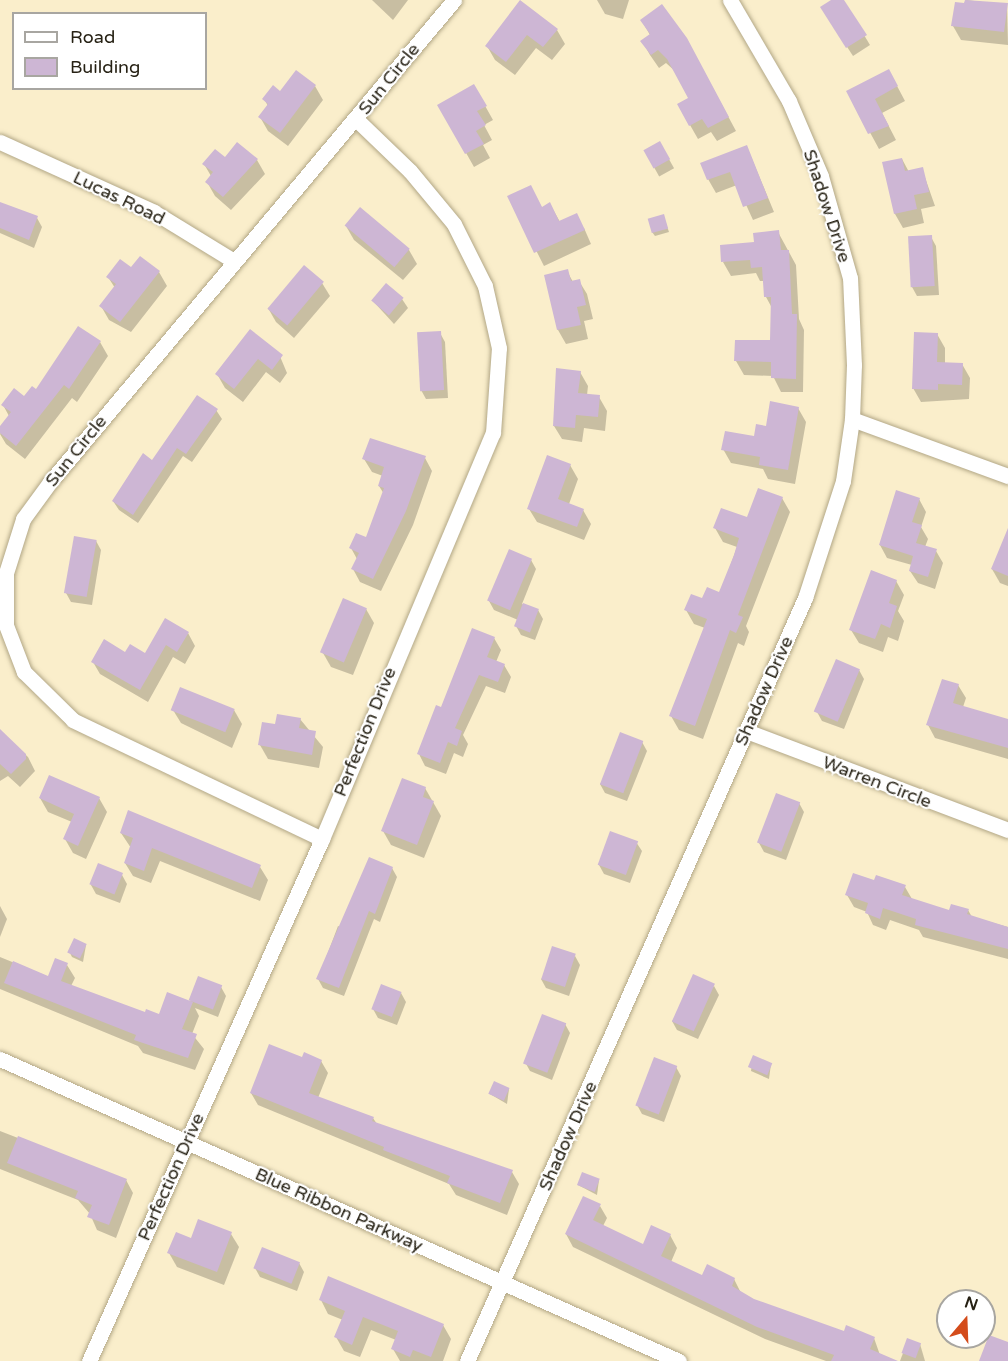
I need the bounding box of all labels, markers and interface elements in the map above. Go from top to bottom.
legend [12,12,207,90]
text: Road [70,26,115,48]
street label: Sun Circle [354,39,424,119]
text: Building [70,56,140,78]
street label: Shadow Drive [799,147,855,265]
street label: Lucas Road [70,166,168,230]
street label: Sun Circle [41,411,111,491]
street label: Shadow Drive [730,633,798,749]
street label: Perfection Drive [329,664,401,800]
street label: Warren Circle [820,751,934,813]
street label: Shadow Drive [534,1078,602,1194]
street label: Perfection Drive [133,1110,209,1244]
street label: Blue Ribbon Parkway [252,1163,426,1257]
north arrow [936,1289,996,1349]
text: N [962,1292,981,1315]

